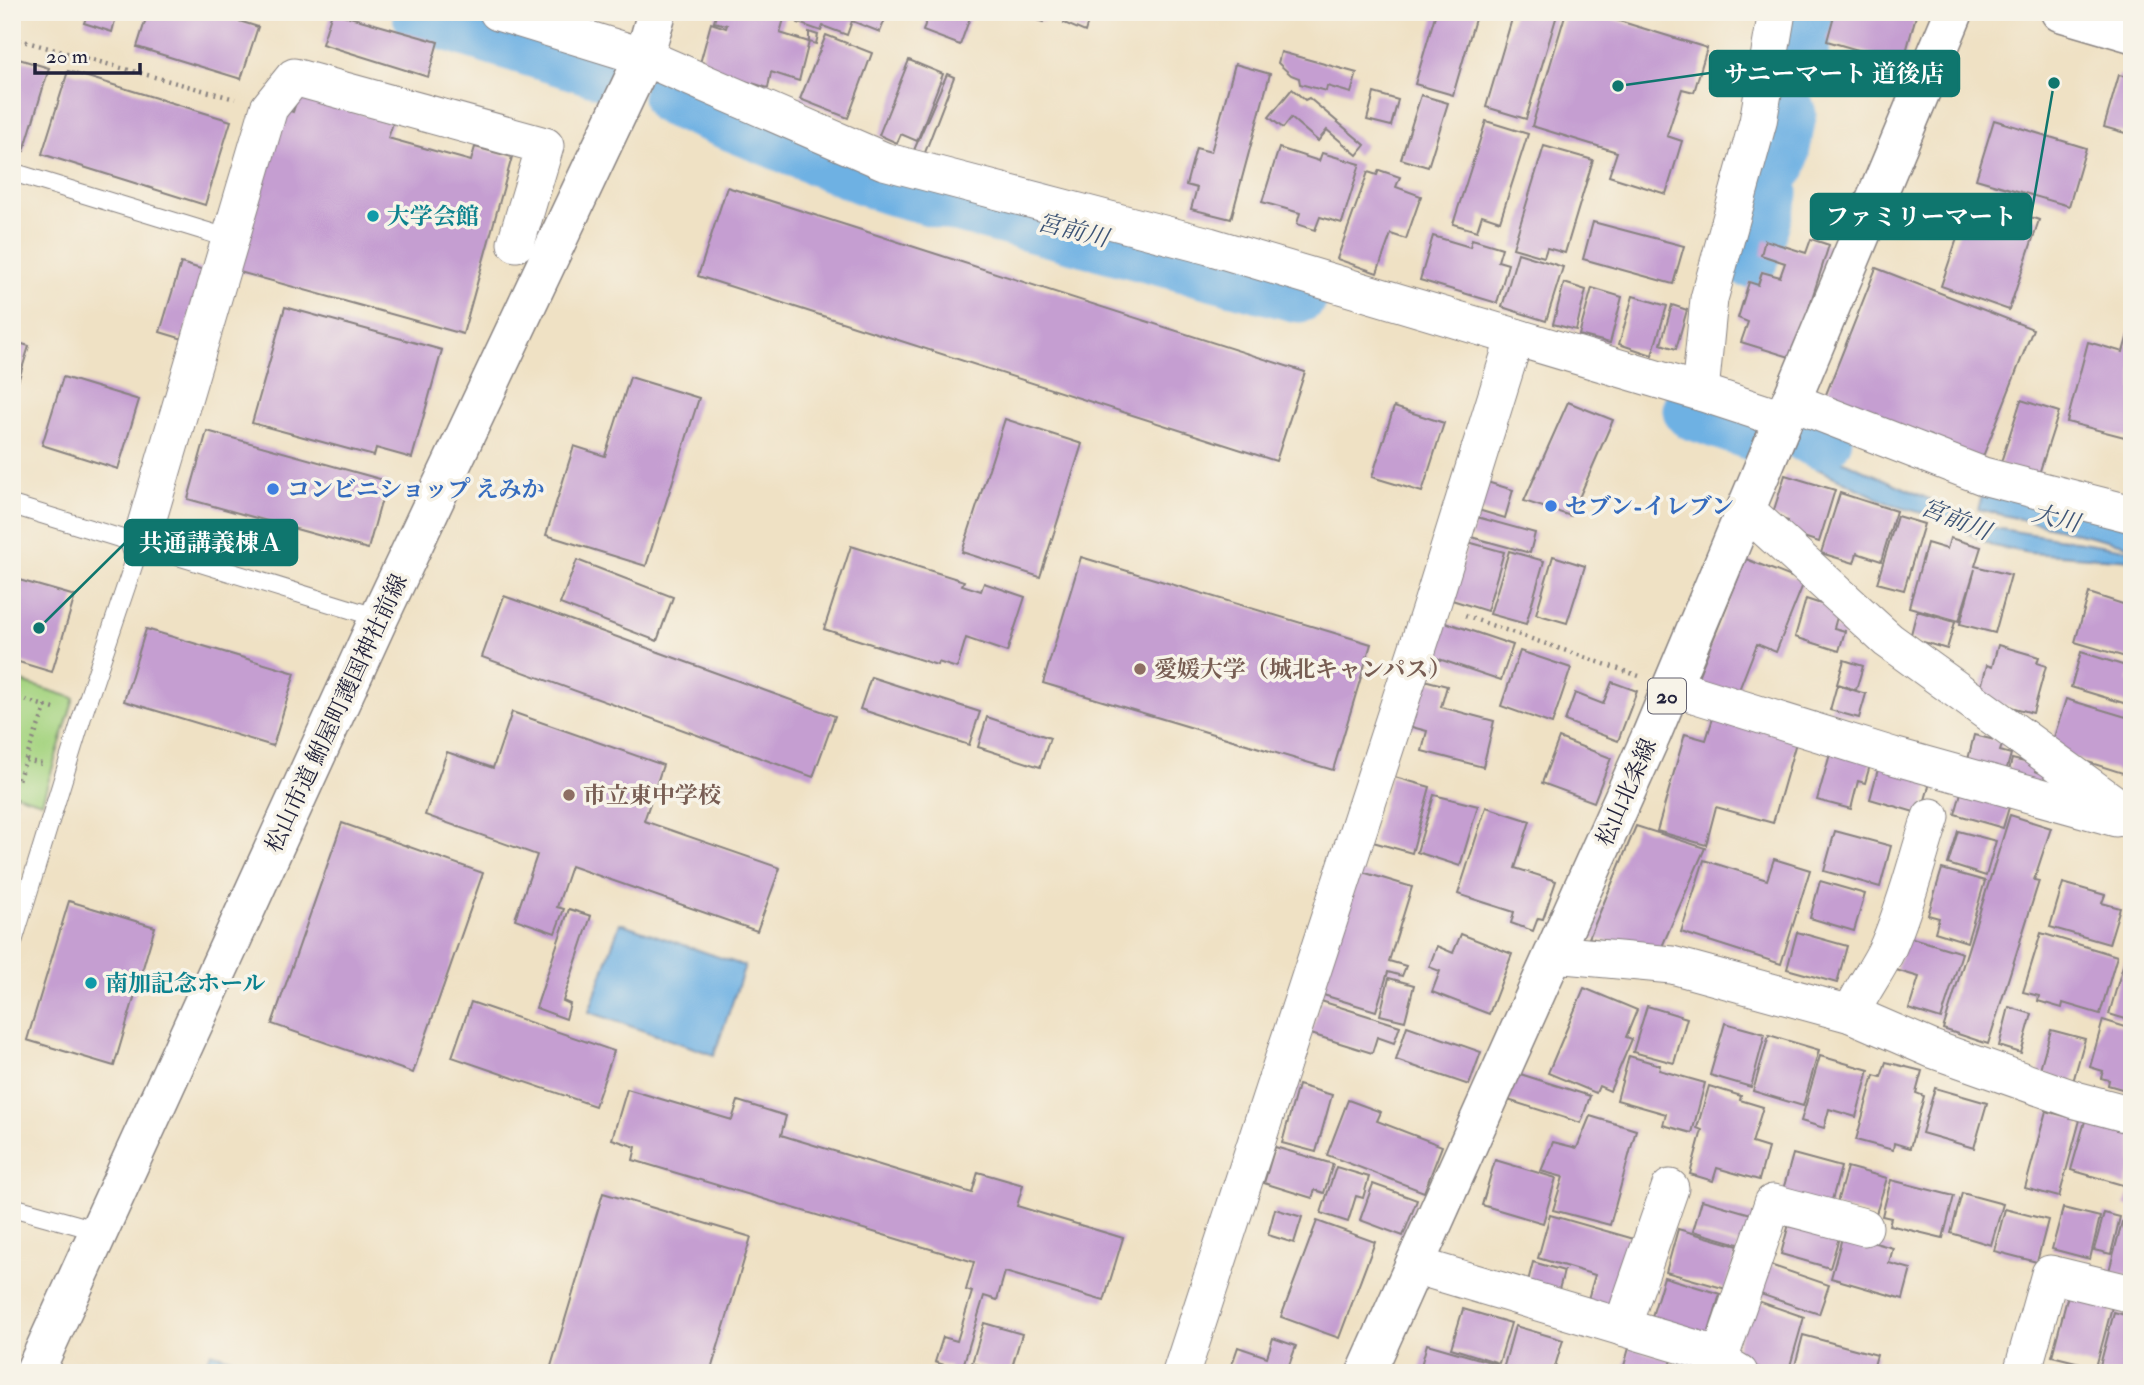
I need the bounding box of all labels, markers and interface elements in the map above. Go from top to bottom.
scale bar [35,32,140,76]
text: 20 m [46,43,88,70]
callout: サニーマート 道後店 [1710,51,1959,96]
text: サニーマート 道後店 [1724,59,1944,90]
callout: ファミリーマート [1811,194,2031,239]
place label: 大学会館 [387,202,479,231]
text: ファミリーマート [1825,202,2017,233]
water label: 宮前川 [1034,207,1114,255]
marker: 大学会館 [365,208,381,224]
place label: コンビニショップ えみか [287,475,544,504]
marker: コンビニショップ えみか [265,481,281,497]
place label: セブン-イレブン [1565,492,1734,521]
water label: 宮前川 [1917,492,1998,548]
marker: セブン-イレブン [1543,498,1559,514]
water label: 大川 [2029,498,2086,540]
callout: 共通講義棟Ａ [125,520,297,565]
text: 共通講義棟Ａ [139,528,283,559]
street label: 松山市道 鮒屋町護国神社前線 [259,569,414,857]
place label: 愛媛大学（城北キャンパス） [1154,655,1451,684]
marker: 愛媛大学（城北キャンパス） [1132,661,1148,677]
road number: 20 [1648,678,1686,714]
street label: 松山北条線 [1590,734,1663,851]
place label: 市立東中学校 [583,781,721,810]
marker: 市立東中学校 [561,787,577,803]
place label: 南加記念ホール [105,969,266,998]
marker: 南加記念ホール [83,975,99,991]

